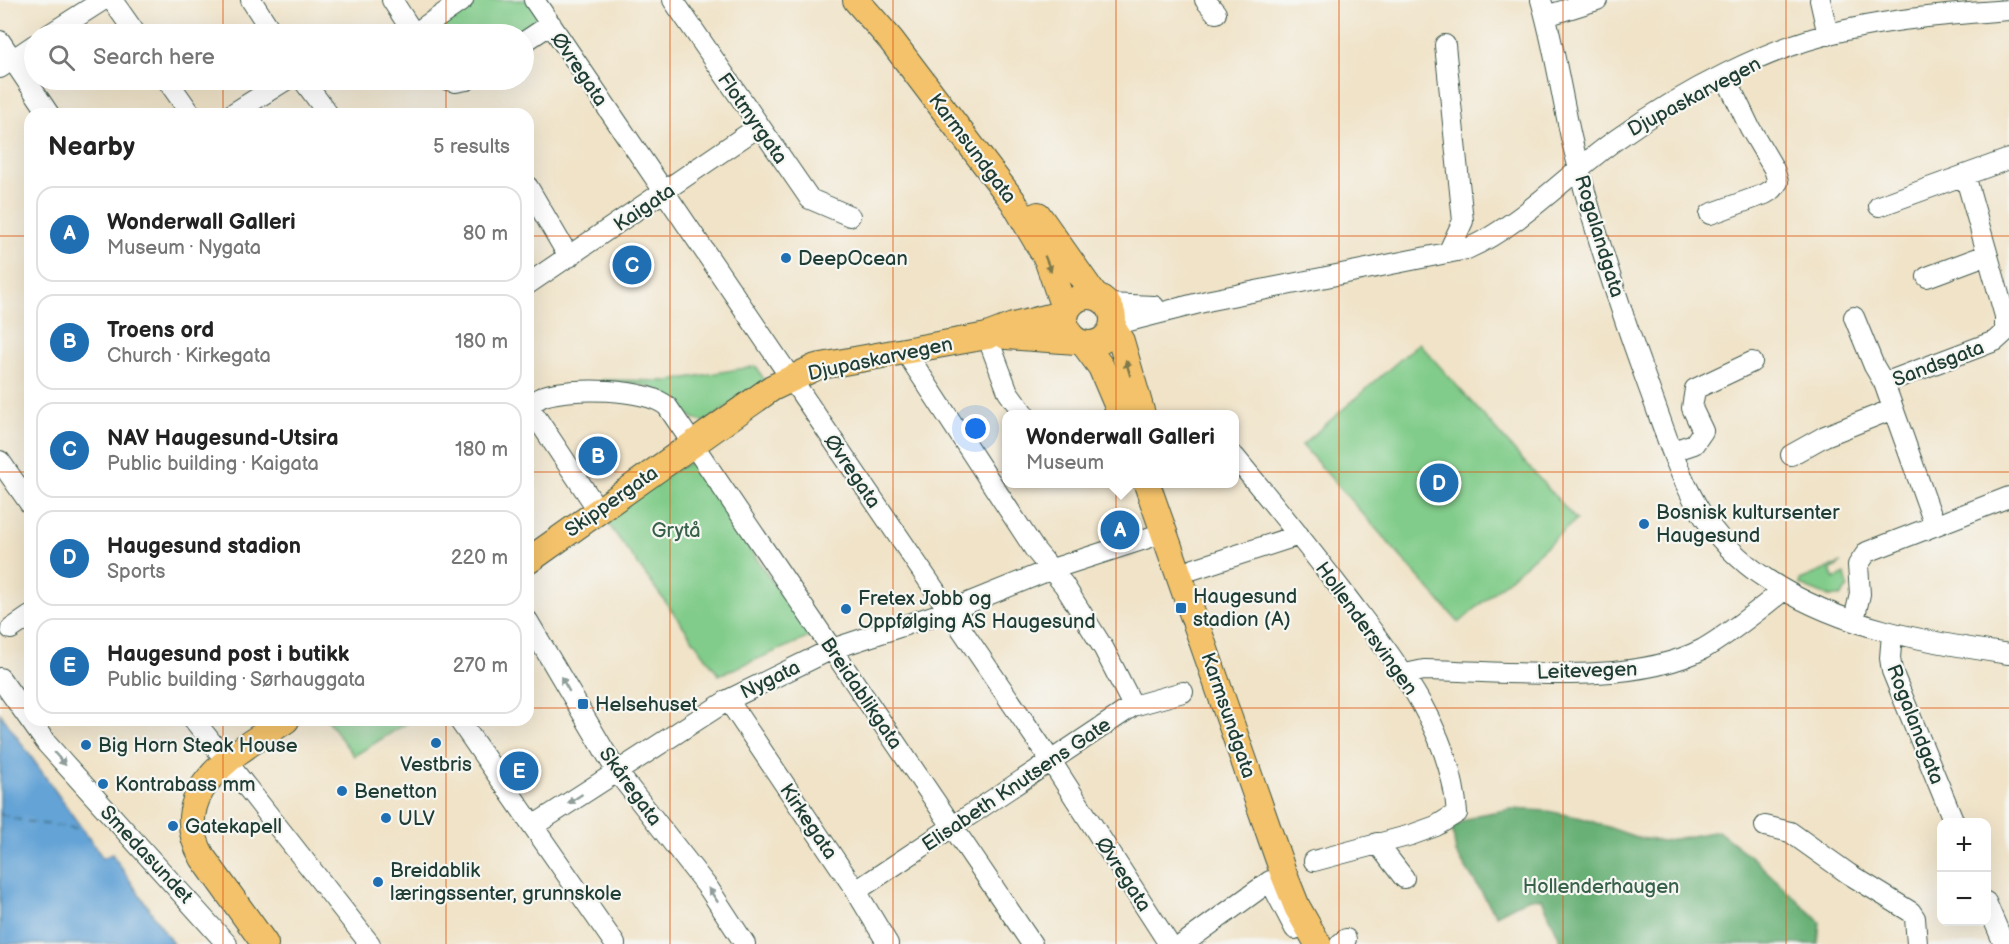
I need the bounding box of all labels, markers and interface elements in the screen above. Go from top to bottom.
search box [24,24,534,90]
street label: Øvregata [546,28,613,111]
icon: search [45,41,78,74]
text: Search here [93,44,215,71]
street label: Djupaskarvegen [1624,52,1765,142]
street label: Flotmyrgata [712,68,792,169]
street label: Karmsundgata [923,89,1021,208]
text: Nearby [48,132,135,163]
text: 5 results [433,135,510,159]
street label: Rogalandgata [1569,172,1629,300]
street label: Kaigata [609,179,680,237]
text: Wonderwall Galleri [107,209,296,236]
text: A [63,222,76,246]
text: 80 m [463,222,508,246]
text: Museum · Nygata [107,236,261,260]
pin: C [612,242,652,288]
place label: DeepOcean [798,247,908,271]
marker: DeepOcean [779,251,793,265]
one-way arrow [1044,255,1054,273]
text: Troens ord [107,317,214,344]
text: B [62,330,77,354]
text: 180 m [455,330,508,354]
street label: Djupaskarvegen [806,332,955,386]
street label: Sandsgata [1889,336,1987,392]
text: Church · Kirkegata [107,344,271,368]
one-way arrow [1123,359,1133,377]
popup [1002,410,1239,488]
your location [961,414,990,443]
text: Wonderwall Galleri [1026,424,1215,451]
text: NAV Haugesund-Utsira [107,425,339,452]
street label: Øvregata [819,430,886,513]
pin: B [578,434,618,478]
text: C [62,438,77,462]
text: 180 m [455,438,508,462]
text: Museum [1026,451,1104,475]
text: Public building · Kaigata [107,452,319,476]
pin: D [1420,460,1458,506]
street label: Skippergata [560,461,663,543]
place label: Bosnisk kultursenter Haugesund [1656,501,1840,548]
pin: A [1100,508,1140,552]
marker: Bosnisk kultursenter Haugesund [1637,517,1651,531]
park label: Grytå [651,519,701,543]
text: Haugesund stadion [107,533,301,560]
text: D [63,546,76,570]
text: 220 m [451,546,508,570]
street label: Hollendersvingen [1310,557,1423,700]
text: Sports [107,560,165,584]
place label: Haugesund stadion (A) [1193,585,1297,632]
place label: Fretex Jobb og Oppfølging AS Haugesund [858,587,1096,634]
marker: Haugesund stadion (A) [1174,601,1188,615]
marker: Fretex Jobb og Oppfølging AS Haugesund [839,602,853,616]
street label: Breidablikgata [815,633,907,754]
text: Haugesund post i butikk [107,641,349,668]
street label: Karmsundgata [1195,649,1261,781]
text: E [63,654,76,678]
text: 270 m [453,654,508,678]
street label: Nygata [737,655,804,705]
street label: Leitevegen [1536,657,1638,685]
street label: Rogalandgata [1881,661,1949,788]
text: Public building · Sørhauggata [107,668,365,692]
one-way arrow [559,676,570,692]
place label: Helsehuset [595,693,698,717]
marker: Helsehuset [576,697,590,711]
street label: Elisabeth Knutsens Gate [918,713,1116,857]
place label: Big Horn Steak House [98,734,298,758]
marker: Vestbris [429,736,443,750]
marker: Big Horn Steak House [79,738,93,752]
street label: Skåregata [594,743,667,831]
pin: E [500,748,538,794]
one-way arrow [53,751,66,766]
place label: Vestbris [400,753,472,777]
place label: Kontrabass mm [115,773,255,797]
marker: Kontrabass mm [96,777,110,791]
street label: Kirkegata [774,779,842,864]
place label: Benetton [354,780,437,804]
marker: Benetton [335,784,349,798]
one-way arrow [567,793,583,804]
street label: Smedasundet [95,801,198,909]
place label: ULV [398,807,435,831]
marker: ULV [379,811,393,825]
place label: Gatekapell [185,815,282,839]
map controls [1937,818,1991,926]
button: + [1937,818,1991,872]
marker: Gatekapell [166,819,180,833]
street label: Øvregata [1090,833,1156,916]
place label: Breidablik læringssenter, grunnskole [390,859,622,906]
button: − [1937,872,1991,926]
marker: Breidablik læringssenter, grunnskole [371,875,385,889]
park label: Hollenderhaugen [1523,875,1679,899]
one-way arrow [707,887,718,904]

